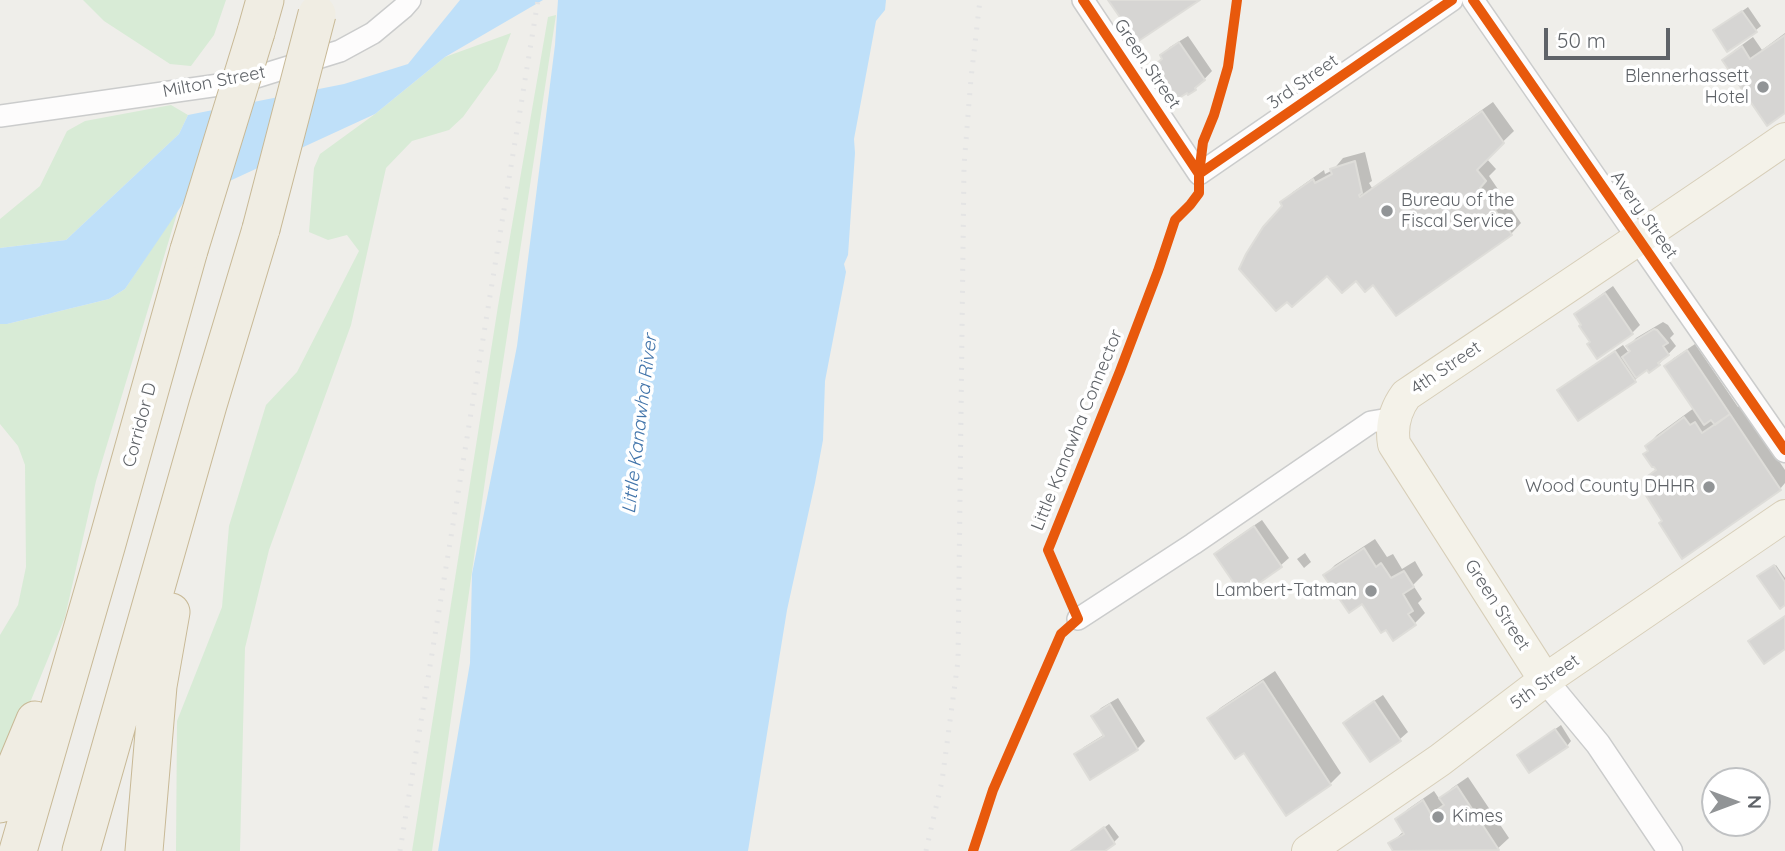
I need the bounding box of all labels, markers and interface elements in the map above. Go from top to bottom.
scale bar [1547,14,1673,58]
street label: Green Street [1109,15,1185,113]
text: 50 m [1557,27,1606,53]
street label: 3rd Street [1264,50,1342,114]
street label: Milton Street [161,61,267,103]
place label: Blennerhassett Hotel [1625,66,1749,108]
marker: Blennerhassett Hotel [1755,79,1771,95]
street label: Avery Street [1606,167,1682,263]
place label: Bureau of the Fiscal Service [1401,190,1514,232]
marker: Bureau of the Fiscal Service [1379,203,1395,219]
street label: Little Kanawha Connector [1027,326,1127,534]
water label: Little Kanawha River [618,333,662,515]
street label: 4th Street [1407,337,1485,399]
street label: Corridor D [118,380,162,470]
place label: Wood County DHHR [1525,476,1695,498]
marker: Wood County DHHR [1701,479,1717,495]
street label: Green Street [1460,556,1534,654]
place label: Lambert-Tatman [1215,580,1357,602]
marker: Lambert-Tatman [1363,583,1379,599]
street label: 5th Street [1506,650,1584,714]
north arrow [1701,767,1771,837]
text: N [1743,795,1767,809]
place label: Kimes [1452,806,1503,828]
marker: Kimes [1430,809,1446,825]

